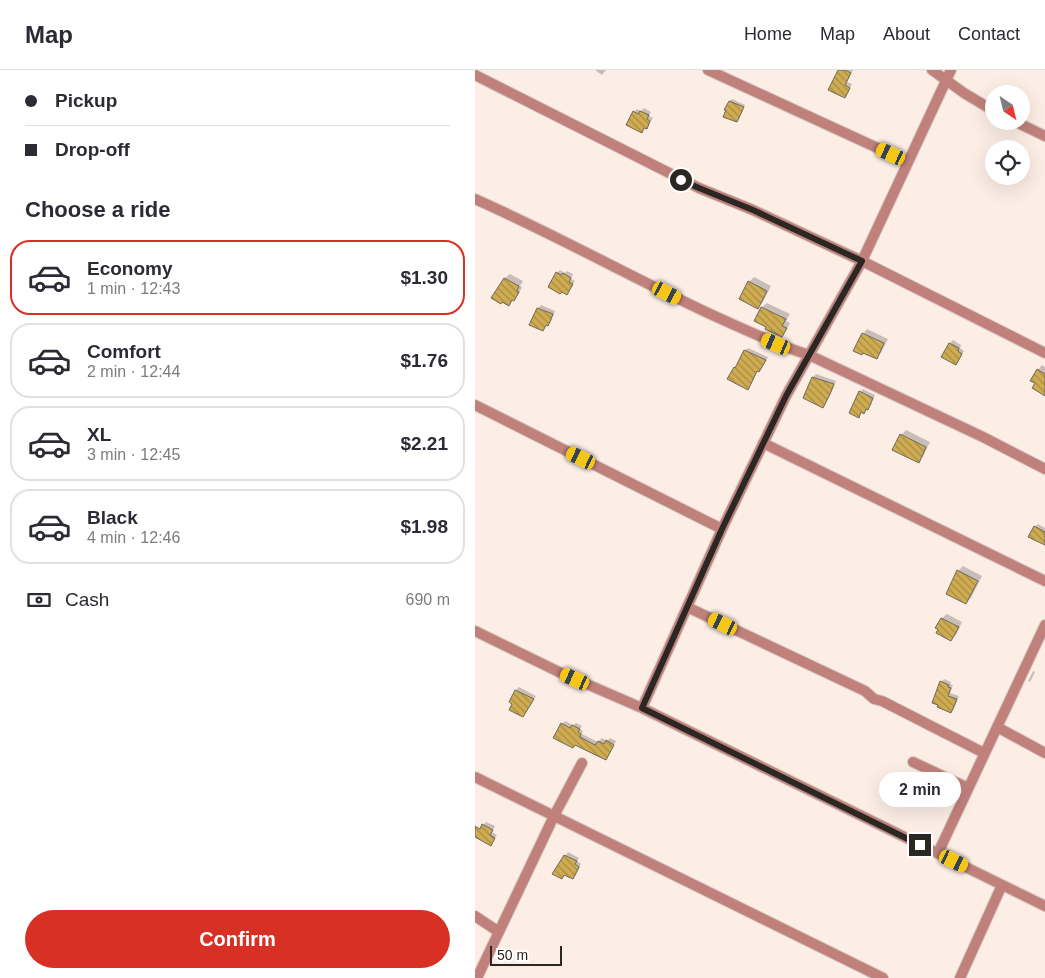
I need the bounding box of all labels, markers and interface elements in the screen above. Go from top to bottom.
text: Map [25,21,73,48]
text: Home [744,24,792,44]
text: Map [820,24,855,44]
text: About [883,24,930,44]
text: Contact [958,24,1020,44]
north arrow [985,85,1030,130]
map controls [985,85,1030,185]
text: Pickup [55,90,117,111]
text: Drop-off [55,139,130,160]
button: locate [985,140,1030,185]
car [874,141,907,167]
route start [670,169,692,191]
text: Choose a ride [25,197,170,222]
icon: car [27,255,72,300]
text: Economy [87,258,173,279]
text: $1.30 [400,267,448,288]
text: 1 min · 12:43 [87,280,180,297]
car [650,280,683,306]
car [759,331,792,357]
icon: car [27,338,72,383]
text: Comfort [87,341,161,362]
text: $1.76 [400,350,448,371]
text: 2 min · 12:44 [87,363,180,380]
icon: car [27,421,72,466]
text: XL [87,424,111,445]
text: $2.21 [400,433,448,454]
car [564,445,597,471]
text: 3 min · 12:45 [87,446,180,463]
icon: car [27,504,72,549]
text: Black [87,507,138,528]
text: $1.98 [400,516,448,537]
text: 4 min · 12:46 [87,529,180,546]
icon: cash [25,586,53,614]
text: Cash [65,589,109,610]
text: 690 m [406,591,450,608]
car [706,611,739,637]
car [558,666,591,692]
callout: 2 min [879,772,961,808]
text: 2 min [899,781,941,798]
route end [909,834,931,856]
car [937,848,970,874]
button: Confirm [25,910,450,968]
scale bar [490,943,563,966]
text: 50 m [497,947,528,963]

